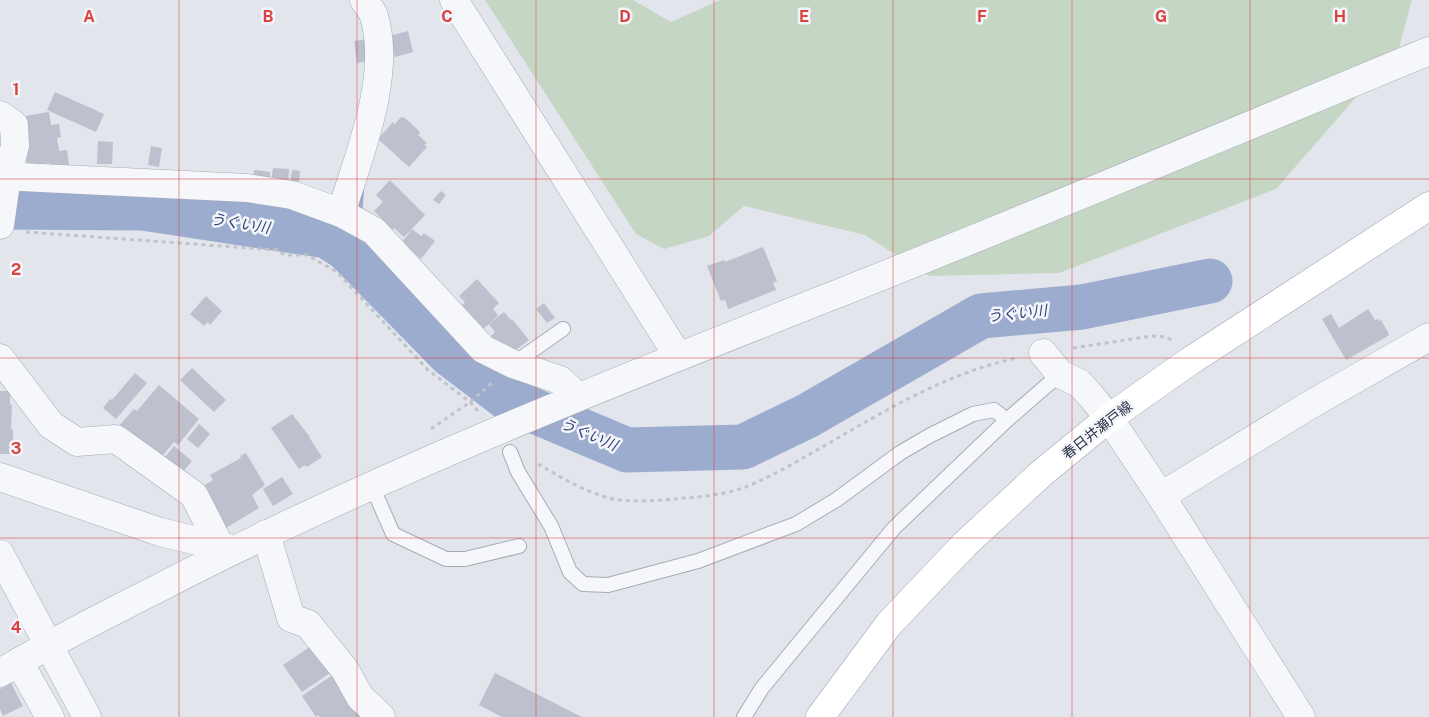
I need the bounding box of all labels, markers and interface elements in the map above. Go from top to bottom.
text: A [83,7,95,26]
text: B [263,7,274,26]
text: C [441,7,453,26]
text: D [619,7,631,26]
text: E [799,7,809,26]
text: F [977,7,987,26]
text: G [1155,7,1167,26]
text: H [1334,7,1346,26]
text: 1 [13,80,19,99]
water label: うぐい川 [209,210,273,236]
text: 2 [11,260,21,279]
water label: うぐい川 [986,301,1050,325]
street label: 春日井瀬戸線 [1059,398,1135,462]
water label: うぐい川 [558,414,622,454]
text: 3 [11,439,21,458]
text: 4 [11,618,22,637]

